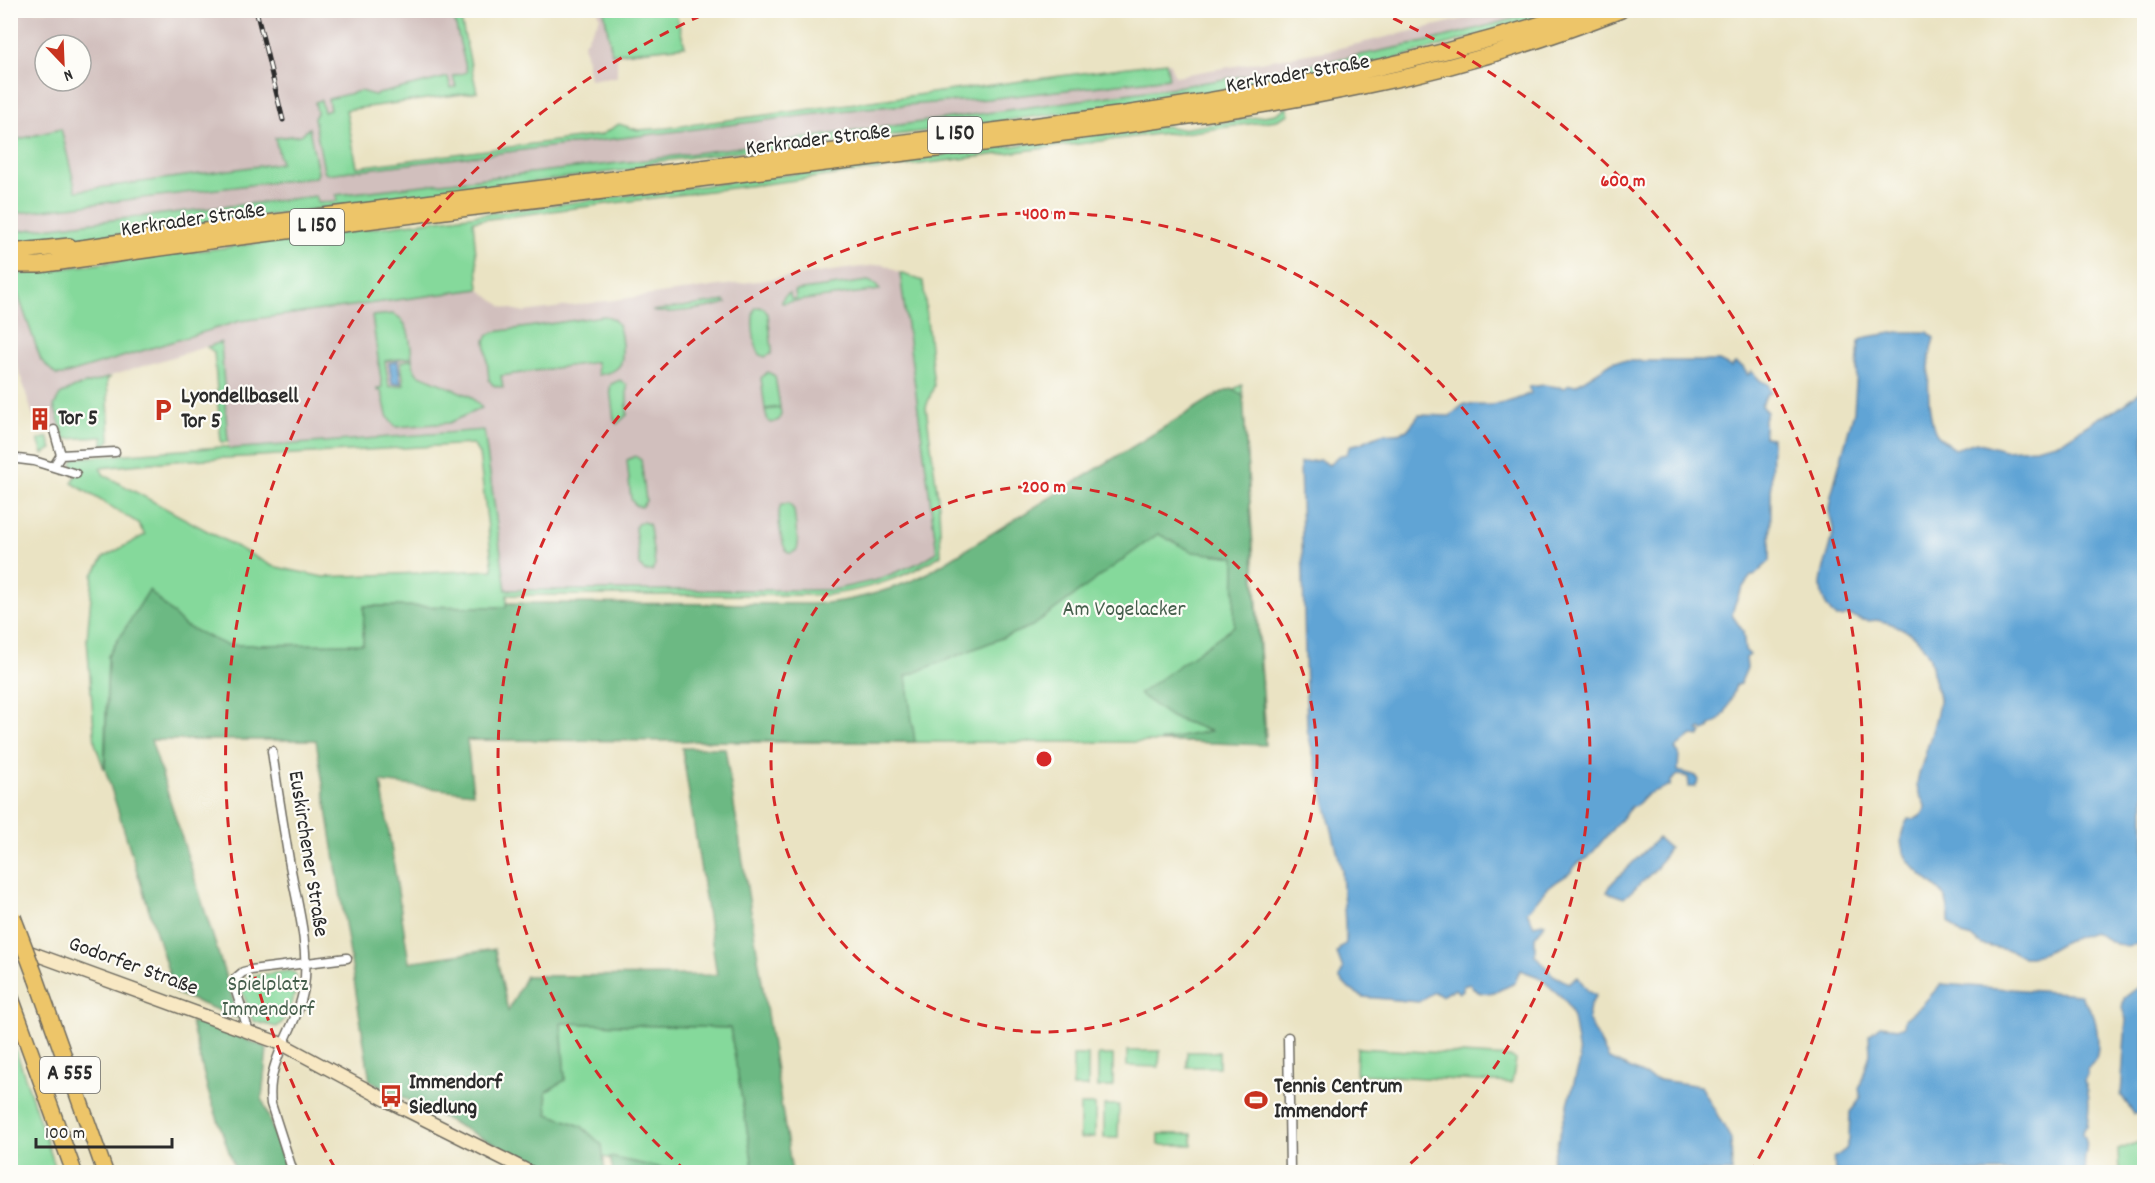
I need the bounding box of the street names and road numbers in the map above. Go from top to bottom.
street label: Kerkrader Straße [1224,47,1372,103]
street label: Kerkrader Straße [744,117,892,165]
road number: L 150 [928,117,982,153]
street label: Kerkrader Straße [119,196,267,246]
road number: L 150 [290,209,344,245]
street label: Euskirchener Straße [279,769,335,939]
street label: Godorfer Straße [64,929,202,1005]
road number: A 555 [40,1057,100,1093]

